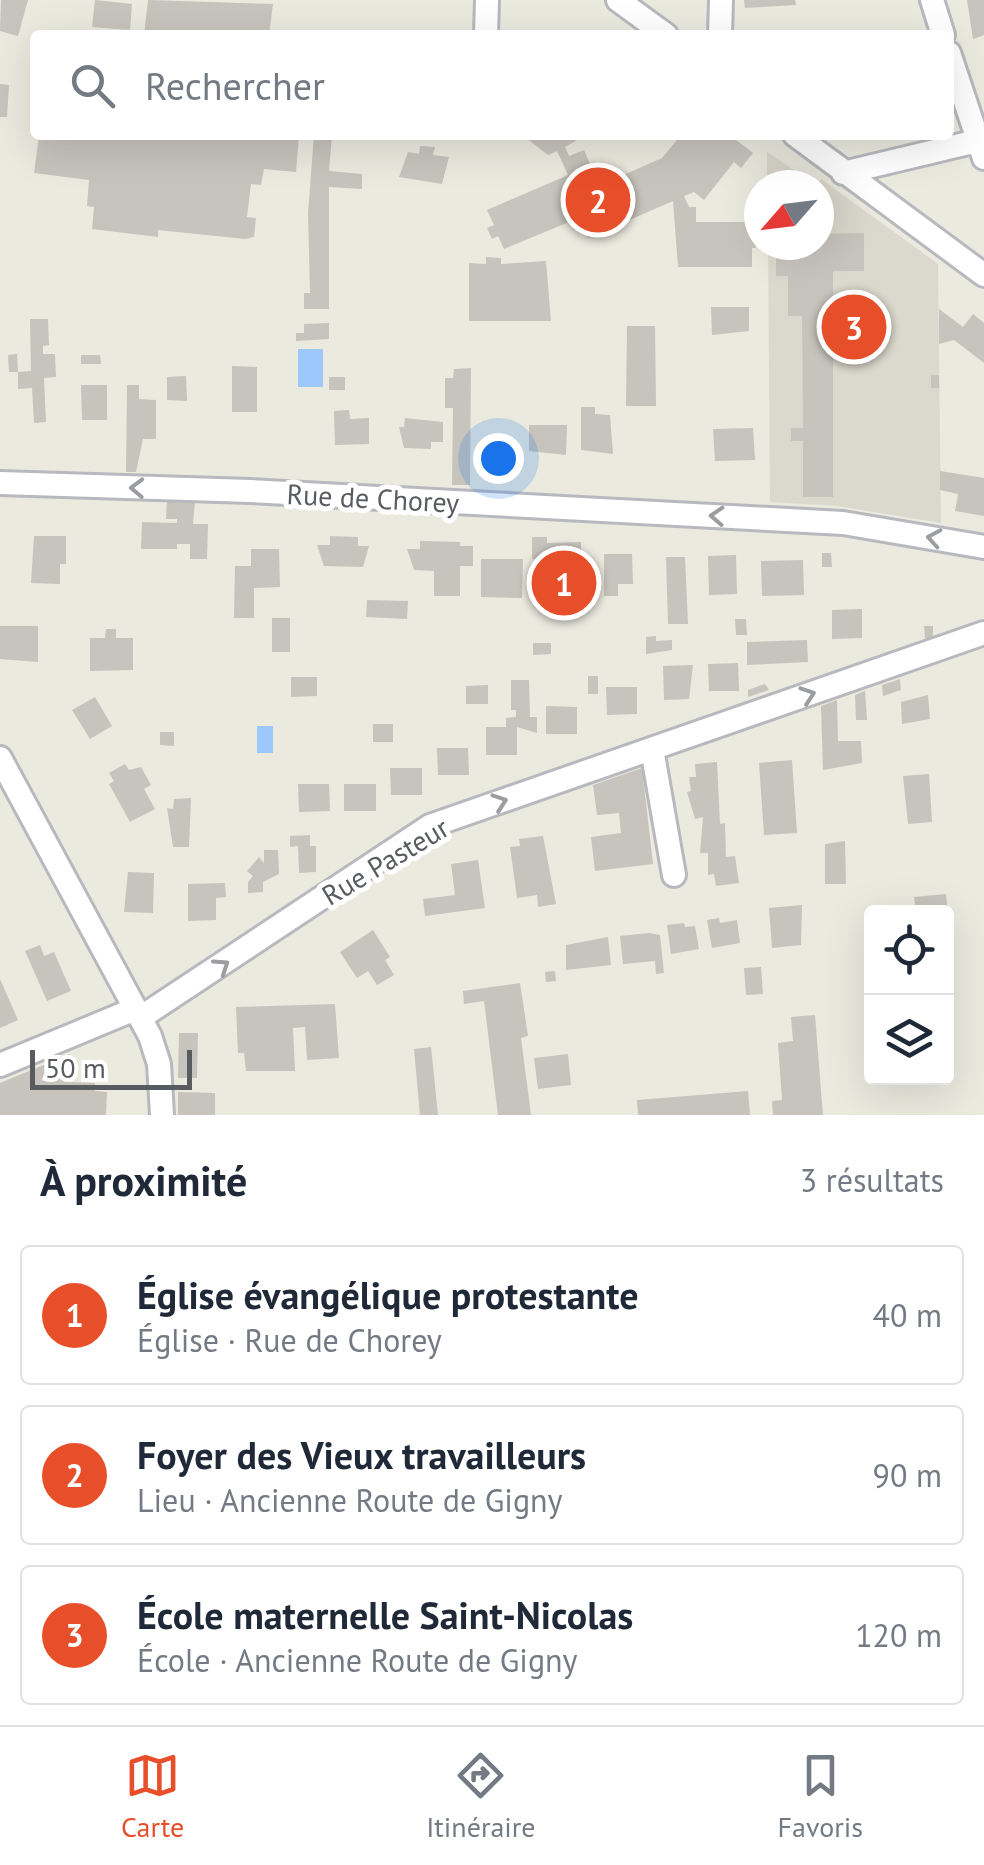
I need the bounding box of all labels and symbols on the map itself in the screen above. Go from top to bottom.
pin: 2 [566,162,630,238]
north arrow [744,170,834,260]
pin: 3 [822,290,886,364]
your location [473,433,524,484]
street label: Rue de Chorey [286,475,460,521]
one-way arrow [129,477,145,498]
one-way arrow [709,506,725,527]
one-way arrow [926,528,942,549]
pin: 1 [532,546,596,620]
one-way arrow [798,687,815,707]
one-way arrow [491,793,508,814]
street label: Rue Pasteur [315,808,456,913]
one-way arrow [211,960,230,978]
scale bar [30,1045,192,1090]

